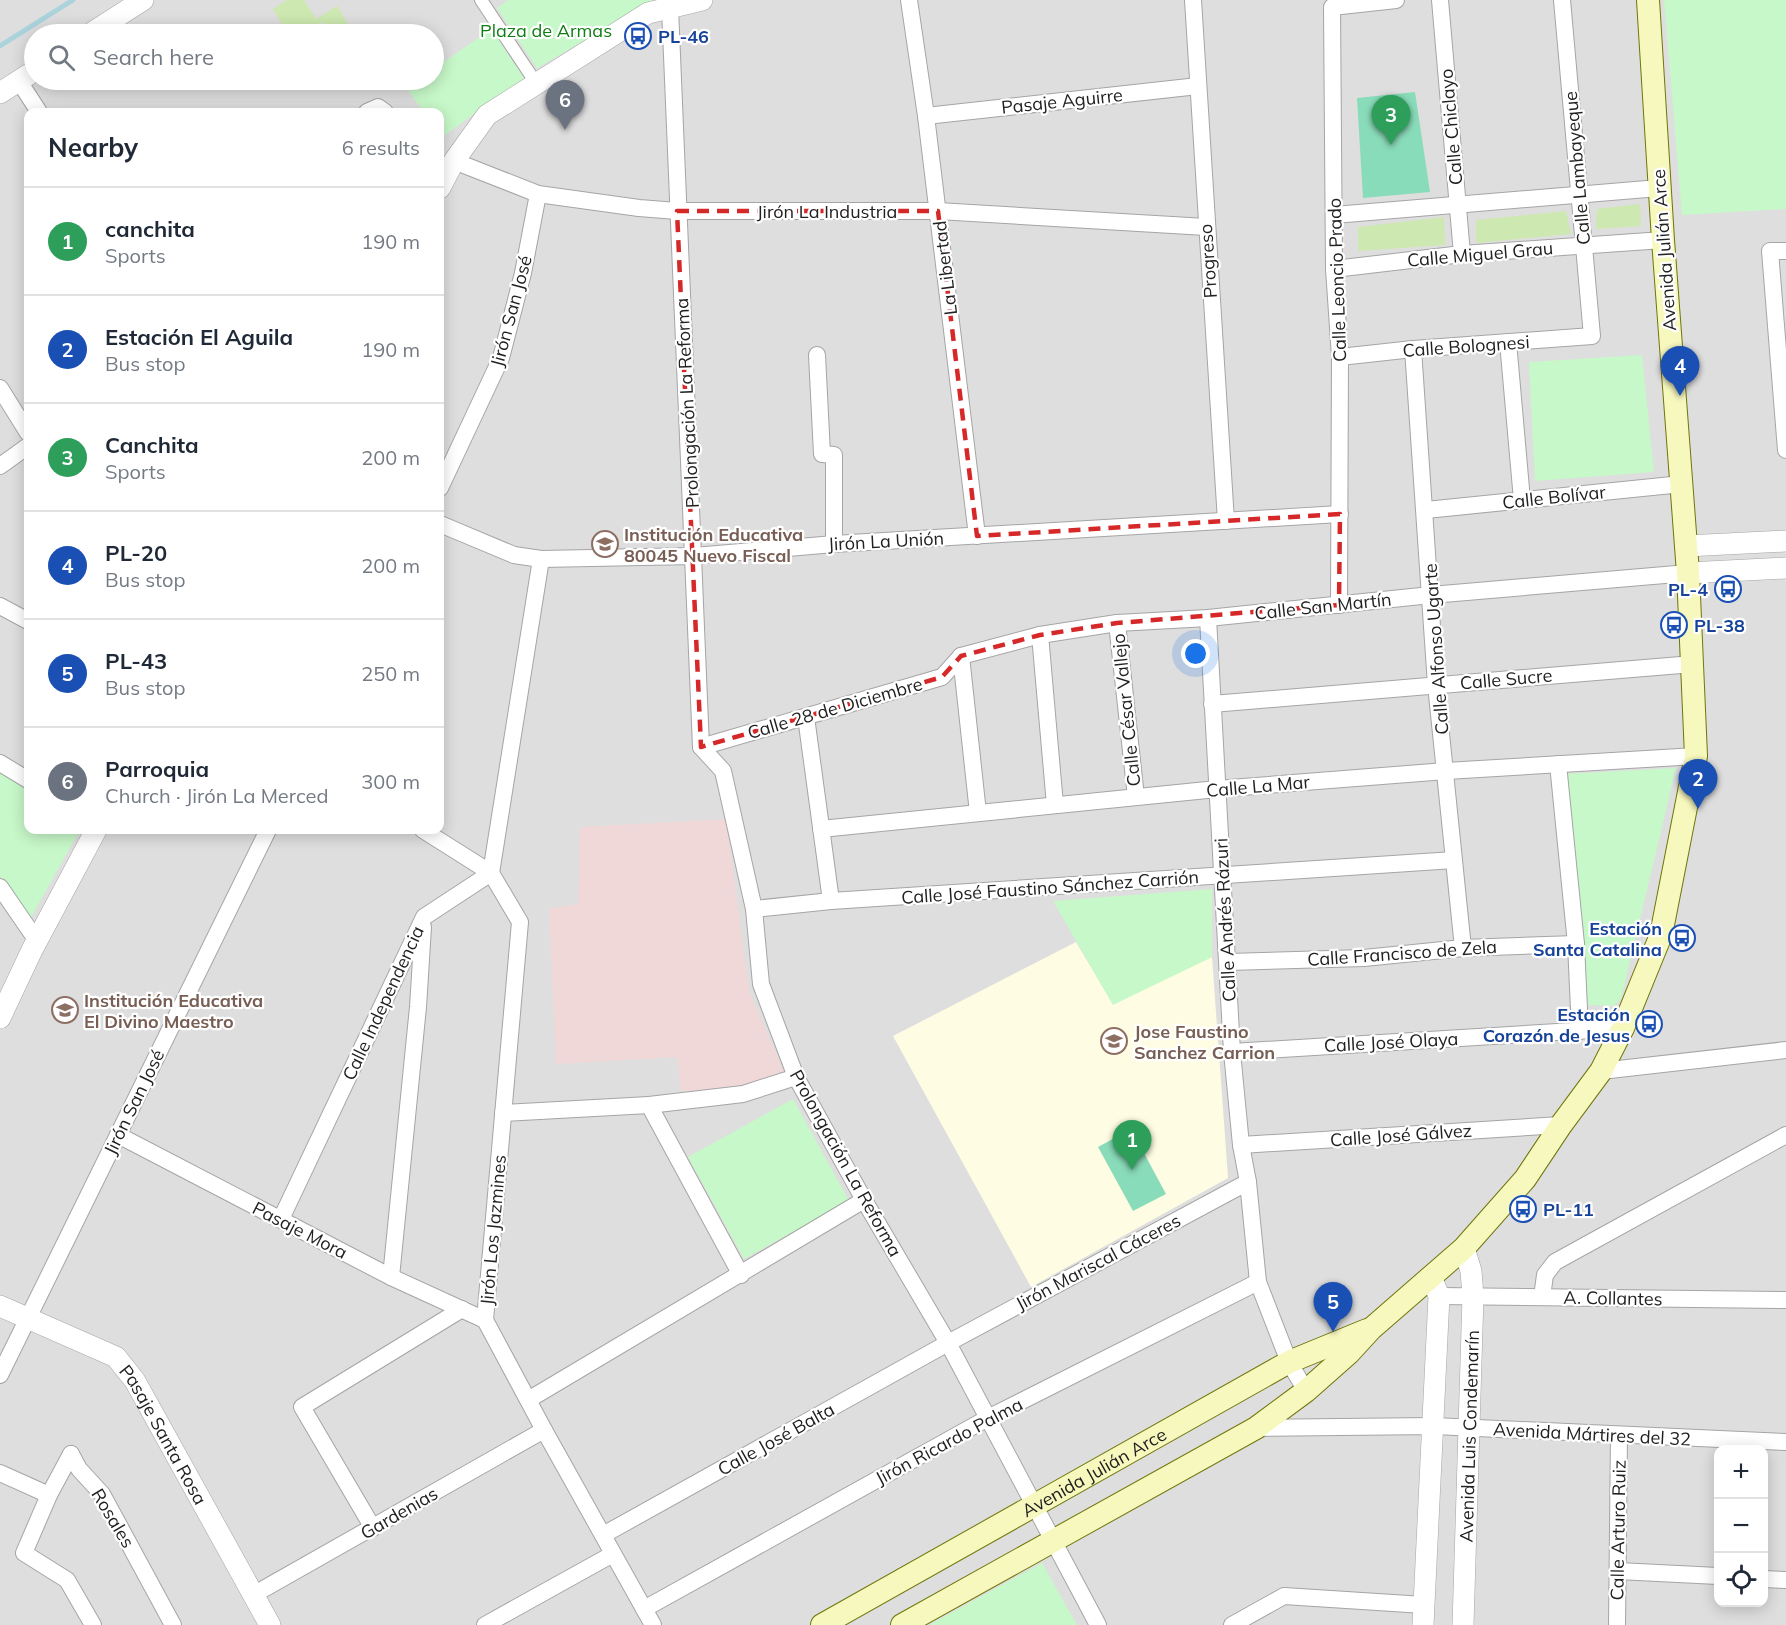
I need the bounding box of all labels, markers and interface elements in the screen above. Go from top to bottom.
park label: Plaza de Armas [480,19,612,42]
bus stop icon: PL-46 [623,21,653,51]
search box [24,24,444,90]
place label: PL-46 [658,25,709,48]
icon: search [45,41,78,74]
text: Search here [93,43,214,71]
street label: Calle Chiclayo [1434,68,1468,186]
pin: 6 [546,80,584,130]
street label: Pasaje Aguirre [1000,83,1124,119]
street label: Calle Lambayeque [1559,90,1595,246]
pin: 3 [1372,96,1410,145]
text: Nearby [48,131,138,164]
text: 6 results [342,135,420,160]
street label: Avenida Julián Arce [1647,168,1681,332]
street label: Calle Leoncio Prado [1323,198,1351,362]
street label: Jirón La Industria [757,200,897,223]
text: canchita [105,215,195,243]
street label: La Libertad [928,219,962,317]
street label: Progreso [1194,223,1222,299]
text: 1 [62,229,74,254]
text: 190 m [361,229,420,254]
street label: Calle Miguel Grau [1406,236,1554,272]
text: Sports [105,243,166,268]
street label: Jirón San José [485,253,537,369]
street label: Prolongación La Reforma [670,297,704,509]
text: Estación El Aguila [105,323,293,351]
street label: Calle Bolognesi [1402,330,1530,362]
text: 2 [62,337,74,362]
text: 190 m [361,337,420,362]
pin: 4 [1660,346,1700,396]
text: Bus stop [105,351,185,376]
text: Canchita [105,431,199,459]
text: 3 [62,445,74,470]
text: 200 m [361,445,420,470]
text: Sports [105,459,166,484]
street label: Calle Bolívar [1501,480,1607,514]
place label: Institución Educativa 80045 Nuevo Fiscal [624,523,803,567]
street label: Jirón La Unión [827,526,945,556]
school or university icon: Institución Educativa 80045 Nuevo Fiscal [590,529,620,559]
text: PL-20 [105,539,167,567]
text: 4 [62,553,74,578]
text: 200 m [361,553,420,578]
street label: Calle Alfonso Ugarte [1419,563,1453,735]
text: Bus stop [105,567,185,592]
bus stop icon: PL-4 [1713,574,1743,604]
place label: PL-4 [1668,578,1708,601]
street label: Calle San Martín [1253,587,1393,625]
bus stop icon: PL-38 [1659,610,1689,640]
place label: PL-38 [1694,614,1745,637]
street label: Calle César Vallejo [1107,632,1145,788]
your location [1181,639,1210,668]
text: PL-43 [105,647,167,675]
text: 5 [62,661,74,686]
text: 250 m [361,661,420,686]
street label: Calle Sucre [1459,664,1553,694]
street label: Calle 28 de Diciembre [745,672,925,744]
text: Bus stop [105,675,185,700]
text: Parroquia [105,755,209,783]
pin: 2 [1678,760,1718,809]
text: 6 [62,769,74,794]
text: 300 m [361,769,420,794]
street label: Calle La Mar [1205,770,1311,802]
text: Church · Jirón La Merced [105,783,328,808]
street label: Calle Andrés Rázuri [1209,837,1241,1003]
street label: Calle José Faustino Sánchez Carrión [900,865,1200,909]
place label: Estación Santa Catalina [1533,917,1662,961]
street label: Calle Independencia [337,922,429,1084]
bus stop icon: Estación Santa Catalina [1667,923,1697,953]
street label: Calle Francisco de Zela [1306,935,1498,971]
place label: Institución Educativa El Divino Maestro [84,989,263,1033]
school or university icon: Institución Educativa El Divino Maestro [50,995,80,1025]
place label: Estación Corazón de Jesus [1483,1003,1630,1047]
bus stop icon: Estación Corazón de Jesus [1634,1009,1664,1039]
place label: Jose Faustino Sanchez Carrion [1134,1020,1275,1064]
school or university icon: Jose Faustino Sanchez Carrion [1099,1026,1129,1056]
street label: Calle José Olaya [1323,1027,1459,1057]
street label: Jirón San José [99,1046,169,1158]
street label: Prolongación La Reforma [785,1065,907,1261]
street label: Calle José Gálvez [1329,1119,1473,1151]
pin: 1 [1112,1120,1152,1170]
street label: Jirón Los Jazmines [475,1154,511,1306]
bus stop icon: PL-11 [1508,1194,1538,1224]
street label: Pasaje Mora [249,1196,351,1264]
place label: PL-11 [1543,1198,1594,1221]
street label: Jirón Mariscal Cáceres [1012,1209,1184,1315]
pin: 5 [1314,1282,1352,1332]
street label: A. Collantes [1563,1286,1663,1310]
street label: Avenida Luis Condemarín [1454,1330,1483,1543]
street label: Pasaje Santa Rosa [115,1360,213,1509]
street label: Jirón Ricardo Palma [871,1392,1027,1490]
street label: Calle José Balta [714,1397,838,1481]
street label: Avenida Mártires del 32 [1493,1417,1691,1451]
street label: Avenida Julián Arce [1017,1422,1170,1522]
map controls [1714,1445,1768,1607]
button: + [1714,1445,1768,1499]
street label: Calle Arturo Ruiz [1605,1459,1631,1601]
street label: Gardenias [356,1482,442,1544]
street label: Rosales [86,1484,140,1552]
button: − [1714,1499,1768,1553]
button: locate [1714,1553,1768,1607]

